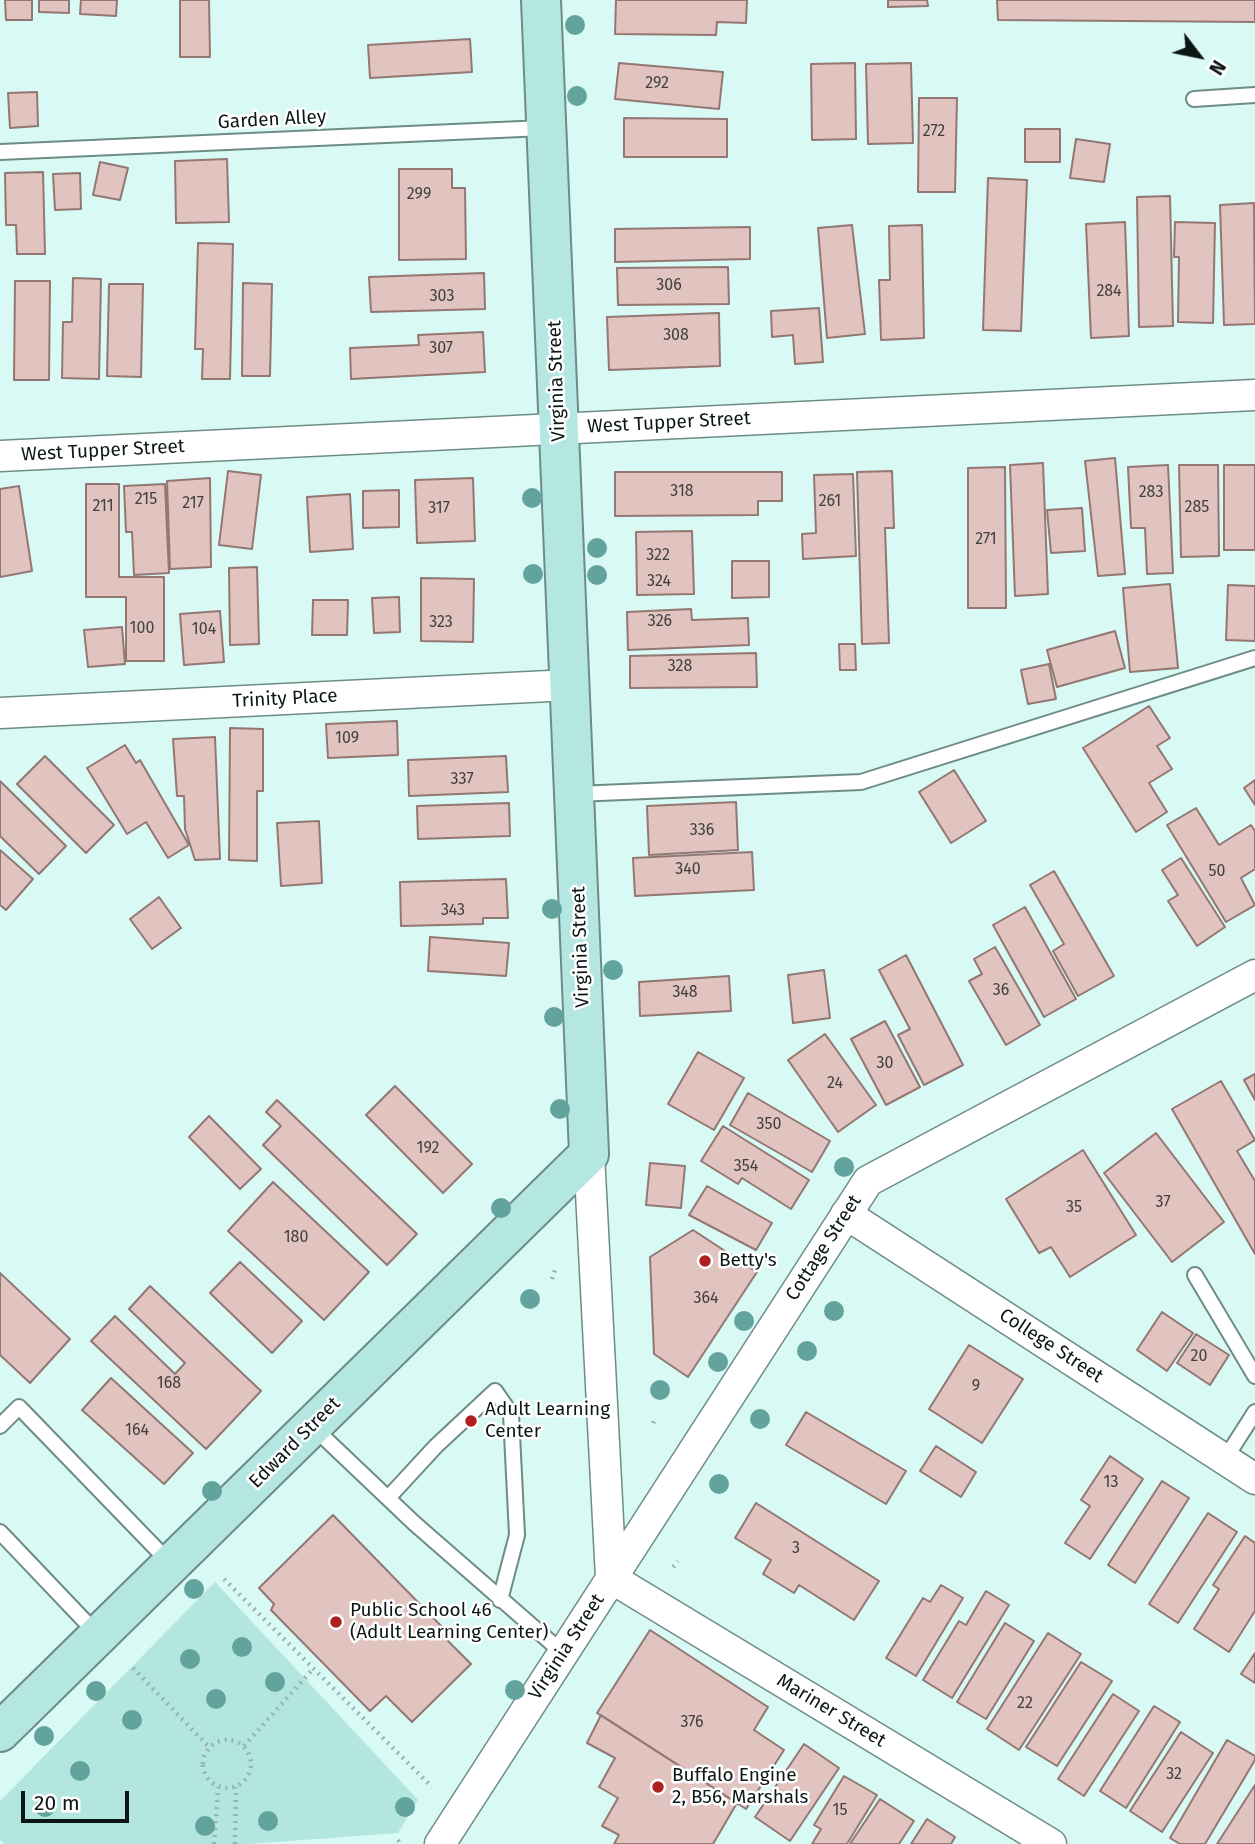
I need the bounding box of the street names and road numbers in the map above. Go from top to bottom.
street label: Garden Alley [217,106,327,134]
street label: Virginia Street [543,320,571,442]
street label: West Tupper Street [587,407,751,439]
street label: West Tupper Street [21,435,185,467]
street label: Trinity Place [232,685,338,713]
street label: Virginia Street [567,886,595,1008]
street label: Cottage Street [781,1191,867,1305]
street label: College Street [995,1304,1107,1388]
street label: Edward Street [245,1393,345,1493]
street label: Virginia Street [524,1590,610,1704]
street label: Mariner Street [772,1669,890,1753]

